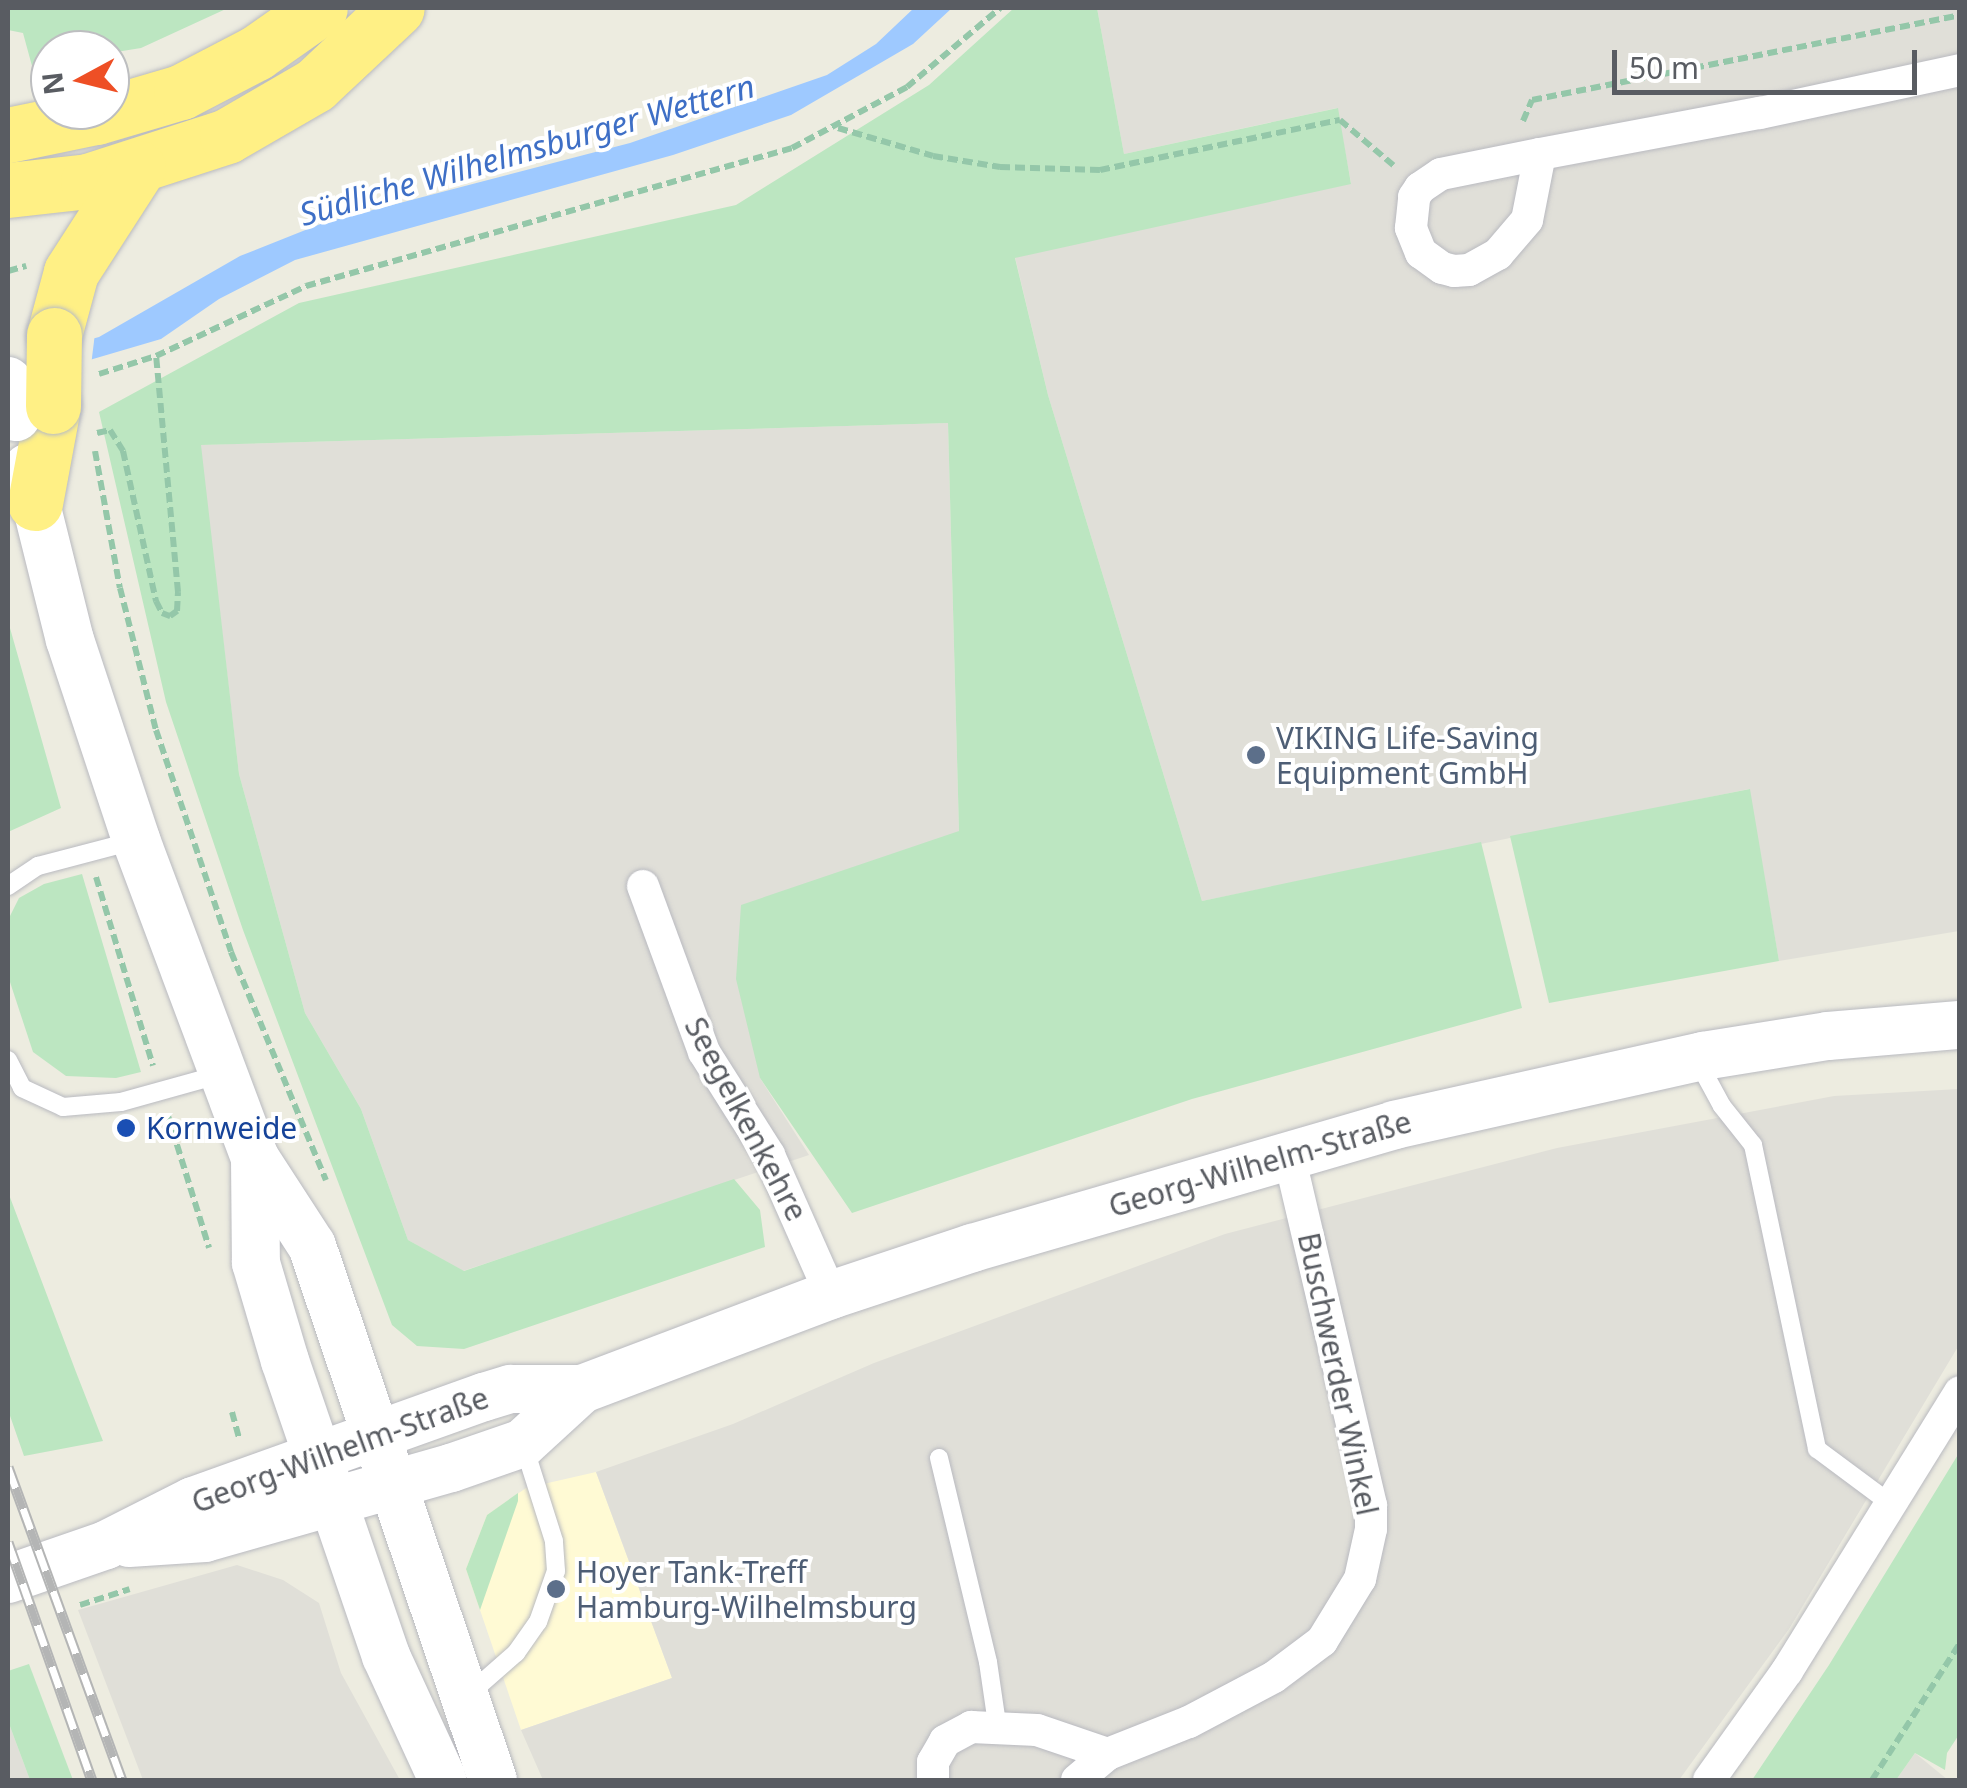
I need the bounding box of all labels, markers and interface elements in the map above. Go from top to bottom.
north arrow [30,30,130,130]
scale bar [1617,30,1922,92]
text: 50 m [1629,47,1699,88]
water label: Südliche Wilhelmsburger Wettern [295,67,759,233]
text: N [32,70,72,97]
place label: VIKING Life-Saving Equipment GmbH [1276,720,1539,790]
marker: VIKING Life-Saving Equipment GmbH [1245,744,1267,766]
street label: Seegelkenkehre [677,1011,815,1227]
street label: Georg-Wilhelm-Straße [1105,1104,1415,1224]
place label: Kornweide [146,1110,297,1146]
marker: Kornweide [115,1117,137,1139]
street label: Buschwerder Winkel [1290,1229,1386,1519]
street label: Georg-Wilhelm-Straße [187,1380,493,1520]
place label: Hoyer Tank-Treff Hamburg-Wilhelmsburg [576,1554,917,1624]
marker: Hoyer Tank-Treff Hamburg-Wilhelmsburg [545,1578,567,1600]

